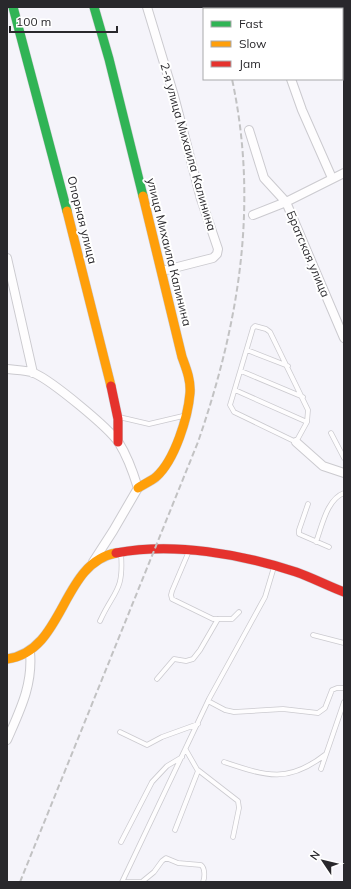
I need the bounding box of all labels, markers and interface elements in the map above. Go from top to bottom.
scale bar [10,8,117,34]
legend [203,8,343,80]
text: 100 m [16,14,51,29]
text: Fast [239,16,263,31]
text: Slow [239,36,267,51]
text: Jam [239,56,261,71]
street label: 2-я улица Михаила Калинина [157,61,220,233]
street label: Опорная улица [64,174,101,265]
street label: улица Михаила Калинина [144,176,195,328]
street label: Братская улица [283,208,333,299]
north arrow [303,841,343,881]
text: N [307,848,323,863]

